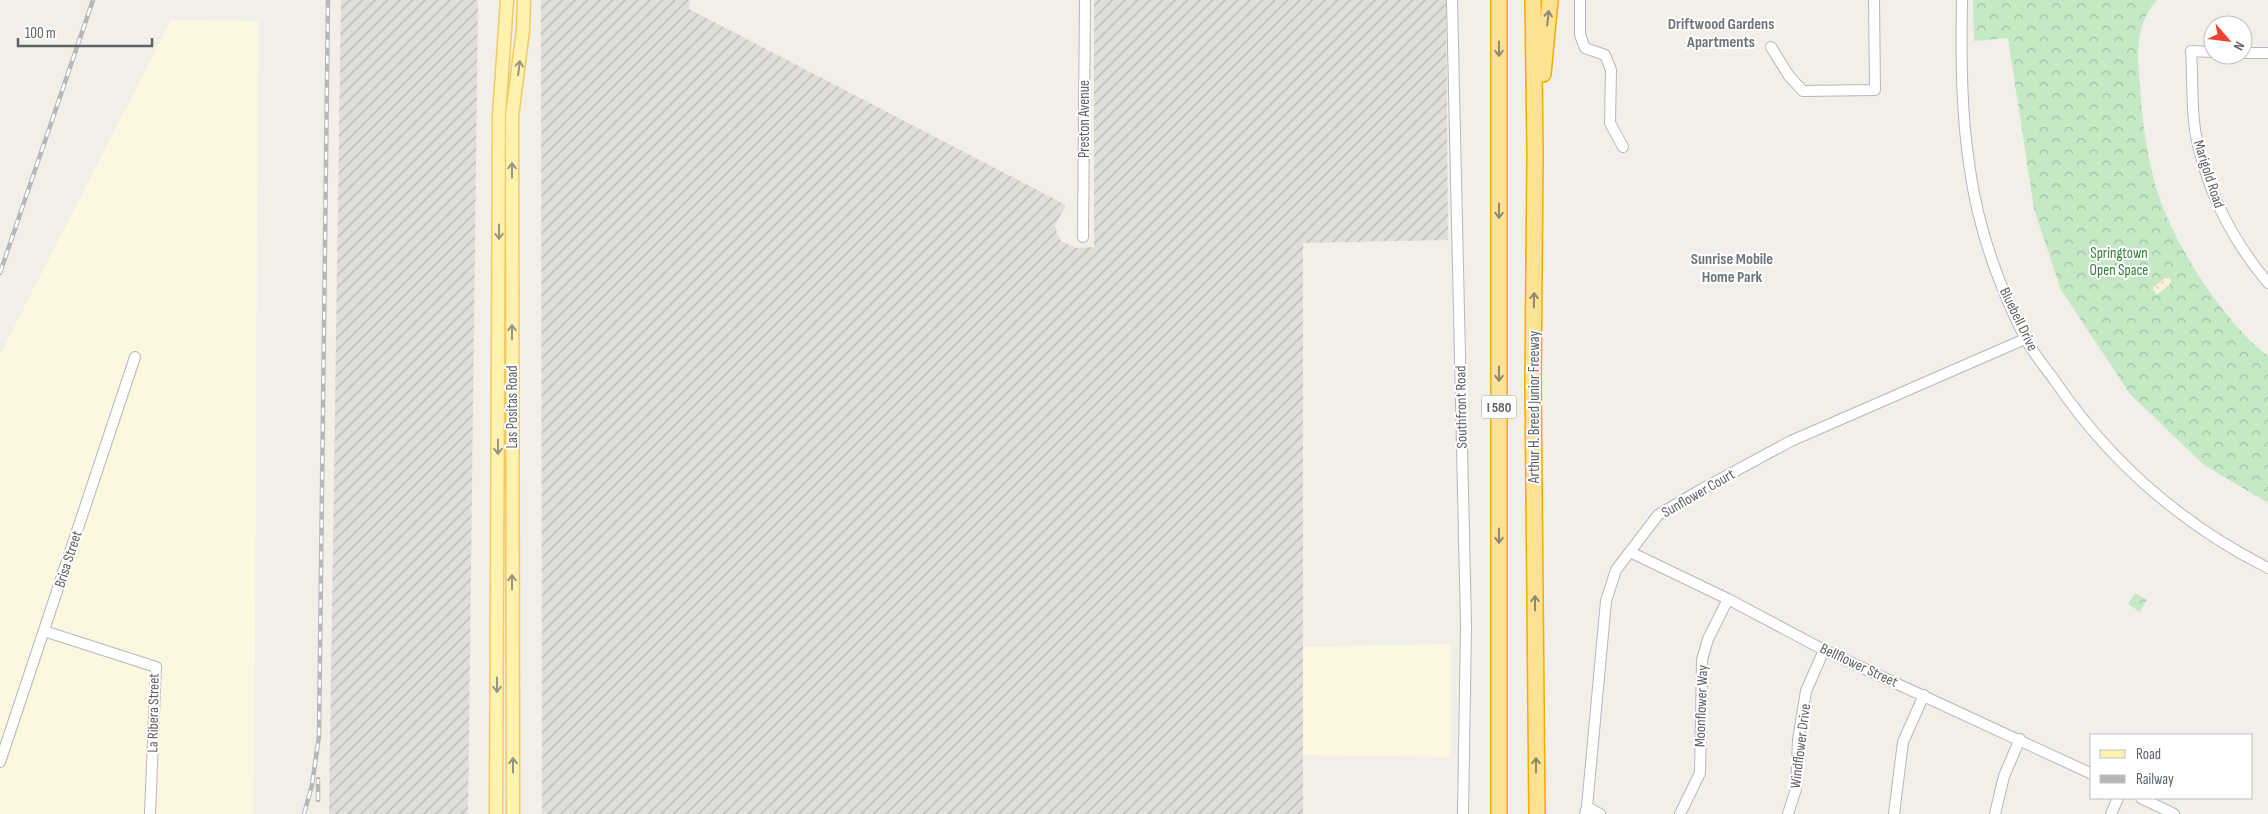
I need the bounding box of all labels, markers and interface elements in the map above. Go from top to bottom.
one-way arrow [1543,10,1553,26]
scale bar [18,15,151,47]
district label: Driftwood Gardens Apartments [1668,15,1774,52]
north arrow [2203,15,2253,65]
text: 100 m [25,24,56,43]
text: N [2230,39,2248,53]
one-way arrow [1494,40,1504,56]
one-way arrow [514,60,524,76]
street label: Preston Avenue [1075,80,1094,158]
street label: Marigold Road [2189,138,2228,211]
one-way arrow [507,162,517,178]
one-way arrow [1494,202,1504,219]
one-way arrow [494,224,504,240]
park label: Springtown Open Space [2090,244,2148,280]
district label: Sunrise Mobile Home Park [1691,250,1773,287]
street label: Bluebell Drive [1995,284,2042,354]
one-way arrow [1529,293,1539,309]
one-way arrow [507,325,517,341]
street label: Arthur H. Breed Junior Freeway [1525,331,1544,484]
street label: Southfront Road [1451,365,1472,449]
one-way arrow [1494,365,1504,381]
street label: Las Positas Road [503,366,522,448]
road number: I 580 [1482,396,1516,418]
one-way arrow [493,438,503,455]
street label: Sunflower Court [1658,465,1739,522]
street label: Brisa Street [50,528,87,590]
one-way arrow [1494,528,1504,544]
one-way arrow [507,575,517,591]
one-way arrow [1530,595,1540,612]
street label: Bellflower Street [1817,639,1901,692]
street label: Moonflower Way [1691,664,1712,748]
street label: La Ribera Street [143,673,164,753]
one-way arrow [492,676,502,693]
street label: Windflower Drive [1786,703,1815,790]
legend [2090,734,2253,799]
text: Road [2136,745,2161,764]
one-way arrow [508,758,518,774]
one-way arrow [1531,758,1541,774]
text: Railway [2136,770,2174,789]

